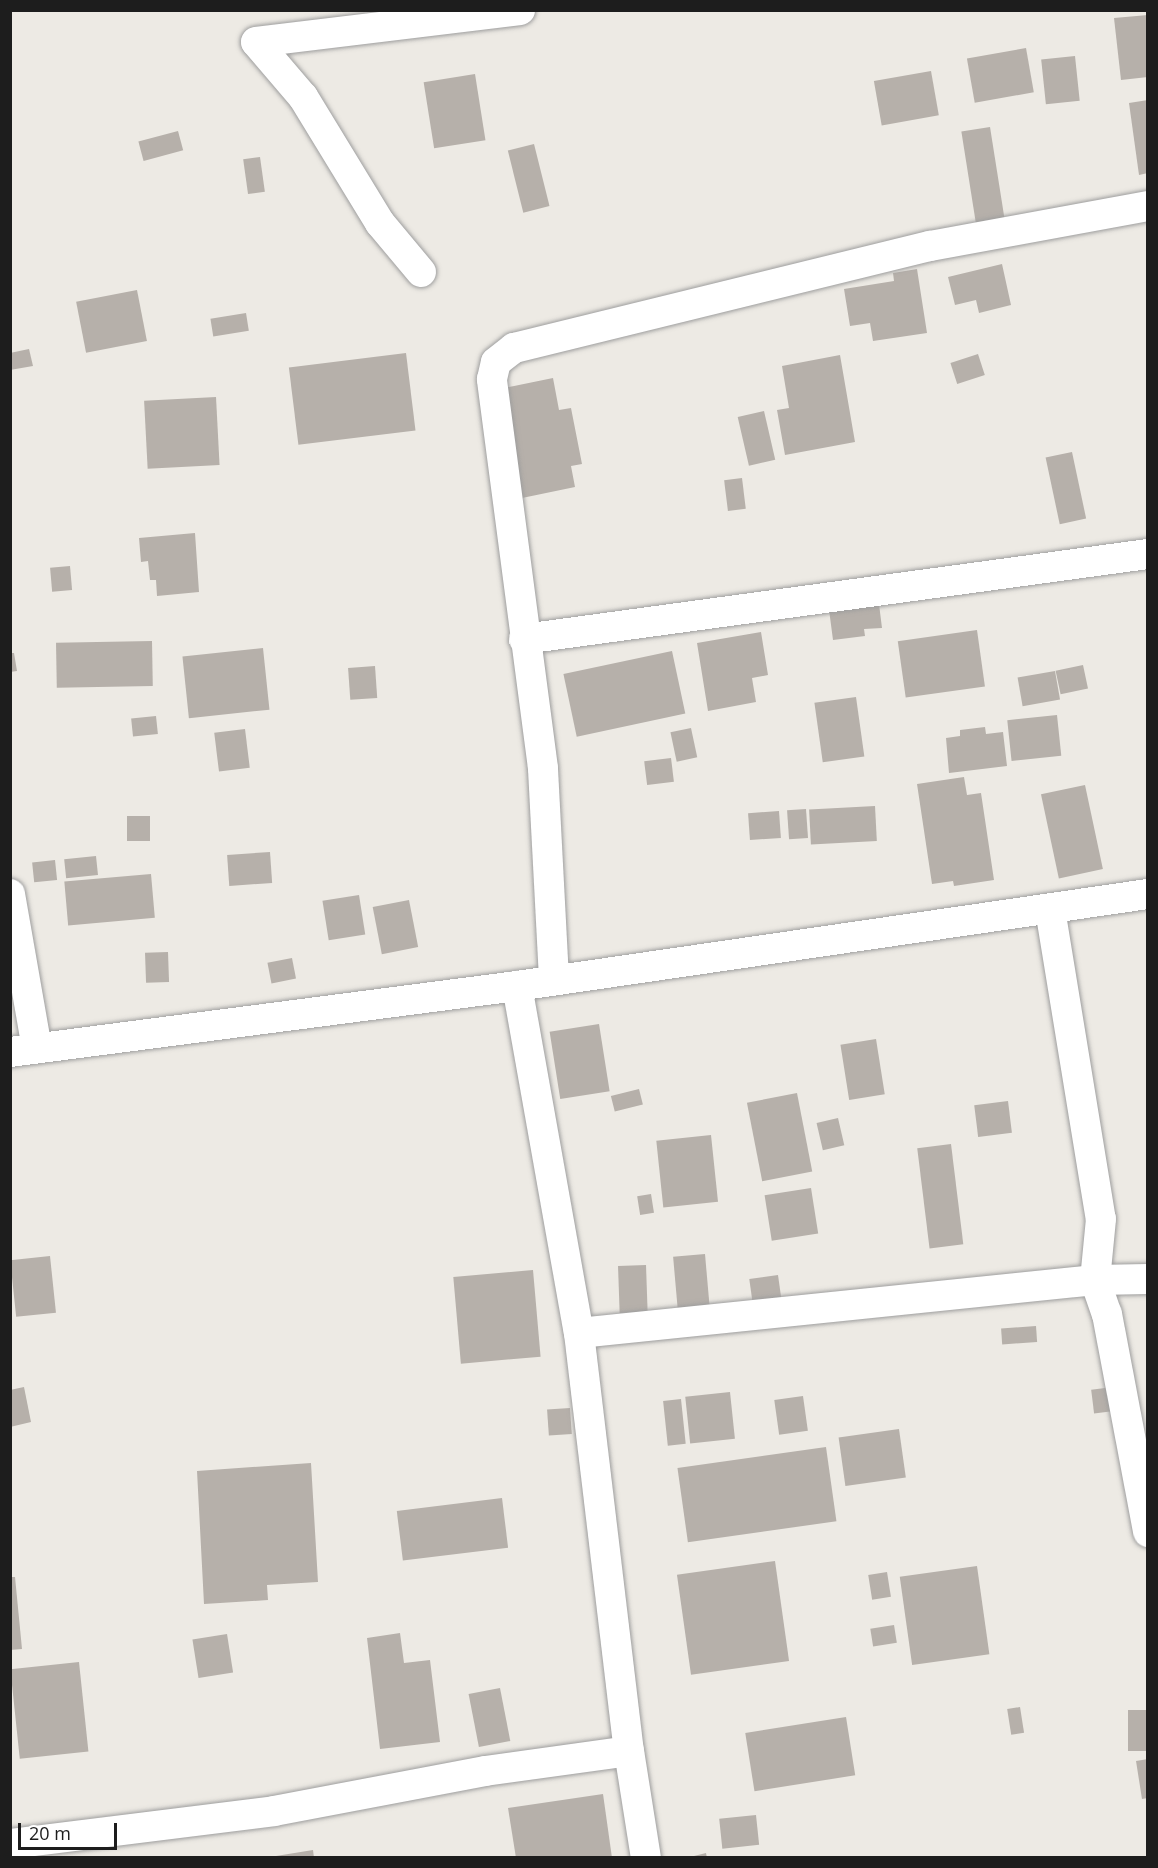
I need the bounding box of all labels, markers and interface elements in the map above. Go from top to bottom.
scale bar [21,1811,120,1849]
text: 20 m [29,1821,71,1845]

